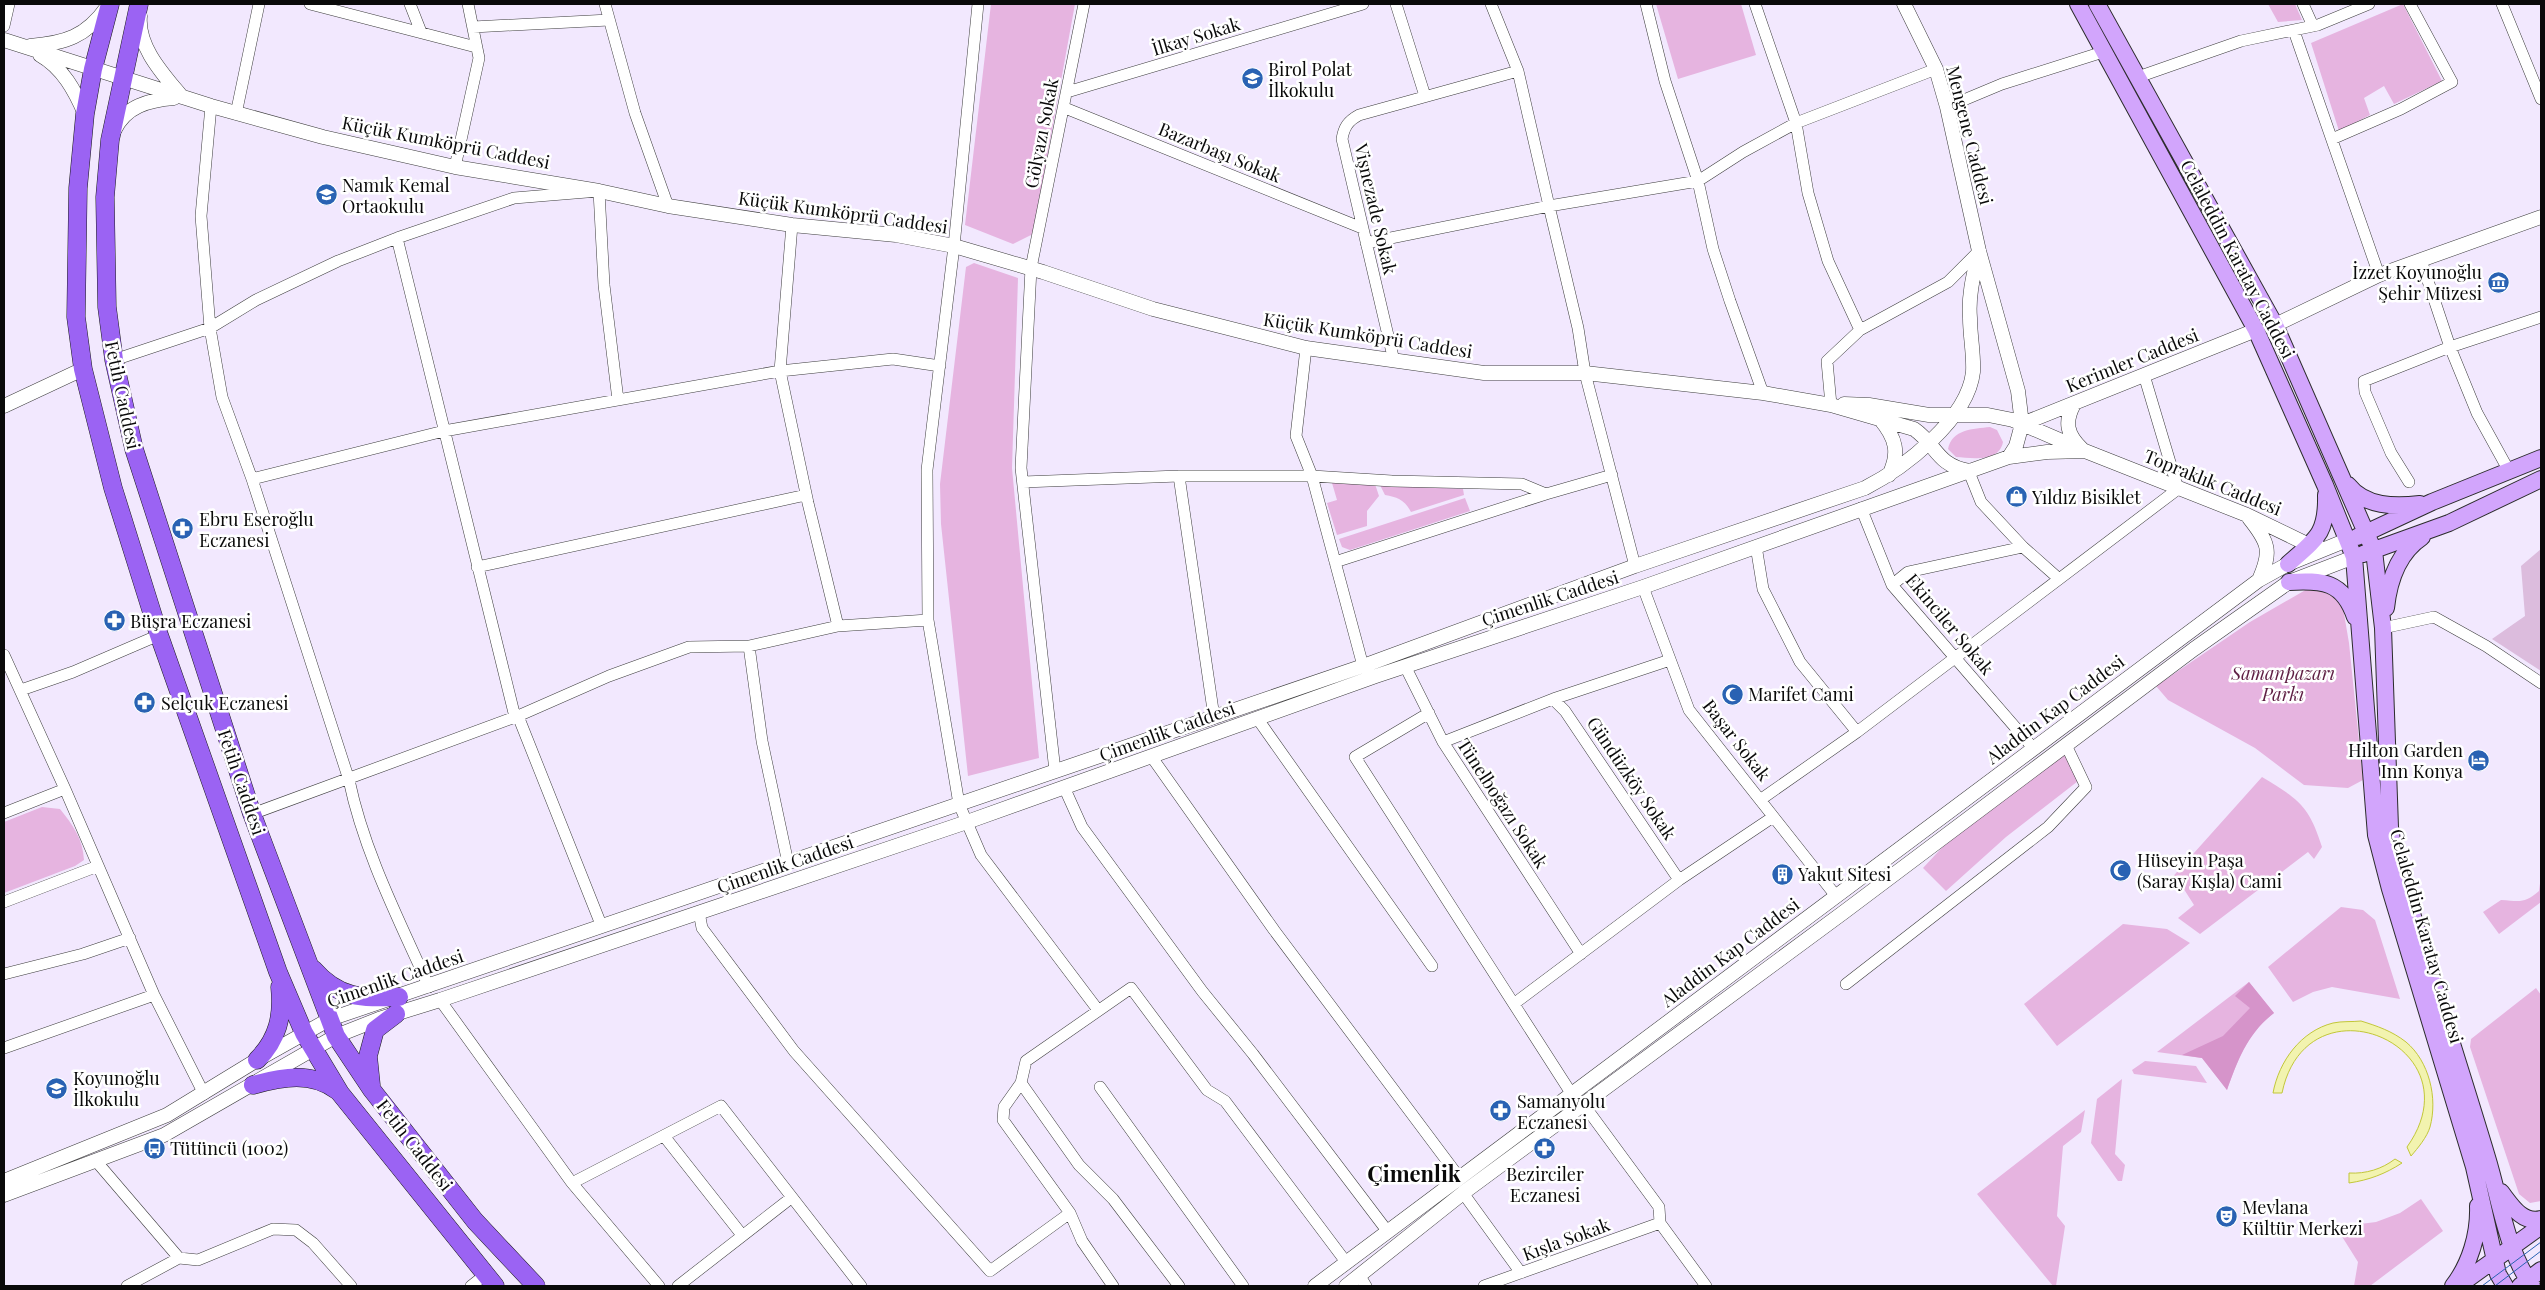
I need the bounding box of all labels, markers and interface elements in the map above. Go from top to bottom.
street label: İlkay Sokak [1149,11,1243,61]
place label: Birol Polat İlkokulu [1268,57,1352,102]
street label: Mengene Caddesi [1941,63,1999,207]
school or university icon: Birol Polat İlkokulu [1240,67,1264,91]
street label: Gölyazı Sokak [1019,76,1063,190]
street label: Küçük Kumköprü Caddesi [340,110,552,174]
street label: Bazarbaşı Sokak [1155,116,1285,188]
street label: Vişnezade Sokak [1349,140,1403,277]
street label: Celaleddin Karatay Caddesi [2175,155,2301,363]
place label: Namık Kemal Ortaokulu [342,173,450,218]
school or university icon: Namık Kemal Ortaokulu [314,183,338,207]
street label: Küçük Kumköprü Caddesi [737,185,949,239]
place label: İzzet Koyunoğlu Şehir Müzesi [2352,260,2483,305]
museum icon: İzzet Koyunoğlu Şehir Müzesi [2486,270,2510,294]
street label: Küçük Kumköprü Caddesi [1262,307,1474,363]
street label: Kerimler Caddesi [2062,322,2202,398]
street label: Fetih Caddesi [100,339,146,451]
street label: Topraklık Caddesi [2141,443,2285,521]
shop icon: Yıldız Bisiklet [2004,485,2028,509]
place label: Yıldız Bisiklet [2031,485,2141,509]
place label: Ebru Eseroğlu Eczanesi [199,507,314,552]
pharmacy icon: Ebru Eseroğlu Eczanesi [171,517,195,541]
street label: Çimenlik Caddesi [1478,565,1622,631]
street label: Ekinciler Sokak [1901,568,1999,680]
pharmacy icon: Büşra Eczanesi [102,609,126,633]
place label: Büşra Eczanesi [130,609,251,633]
street label: Aladdin Kap Caddesi [1980,649,2129,770]
park label: Samanpazarı Parkı [2230,661,2335,706]
mosque icon: Marifet Cami [1720,682,1744,706]
place label: Marifet Cami [1748,682,1854,706]
pharmacy icon: Selçuk Eczanesi [133,691,157,715]
place label: Selçuk Eczanesi [161,691,289,715]
street label: Başar Sokak [1698,694,1776,786]
street label: Çimenlik Caddesi [1096,695,1238,767]
street label: Gündüzköy Sokak [1582,712,1682,844]
street label: Fetih Caddesi [213,726,271,838]
street label: Tünelboğazı Sokak [1452,734,1554,873]
place label: Hilton Garden Inn Konya [2348,738,2463,783]
hotel icon: Hilton Garden Inn Konya [2467,748,2491,772]
street label: Celaleddin Karatay Caddesi [2385,826,2469,1046]
street label: Çimenlik Caddesi [714,829,856,899]
place label: Hüseyin Paşa (Saray Kışla) Cami [2137,848,2282,893]
mosque icon: Hüseyin Paşa (Saray Kışla) Cami [2109,858,2133,882]
building icon: Yakut Sitesi [1770,862,1794,886]
place label: Yakut Sitesi [1797,862,1891,886]
street label: Aladdin Kap Caddesi [1655,892,1804,1013]
street label: Çimenlik Caddesi [324,943,466,1013]
place label: Koyunoğlu İlkokulu [73,1066,160,1111]
school or university icon: Koyunoğlu İlkokulu [45,1076,69,1100]
place label: Samanyolu Eczanesi [1517,1089,1606,1134]
street label: Fetih Caddesi [372,1094,458,1196]
pharmacy icon: Samanyolu Eczanesi [1489,1099,1513,1123]
bus stop icon: Tütüncü (1002) [142,1136,166,1160]
place label: Tütüncü (1002) [170,1136,288,1160]
pharmacy icon: Bezirciler Eczanesi [1533,1137,1557,1161]
district label: Çimenlik [1367,1158,1461,1188]
place label: Bezirciler Eczanesi [1506,1162,1584,1207]
place label: Mevlana Kültür Merkezi [2242,1195,2363,1240]
theatre icon: Mevlana Kültür Merkezi [2214,1205,2238,1229]
street label: Kışla Sokak [1519,1212,1613,1266]

